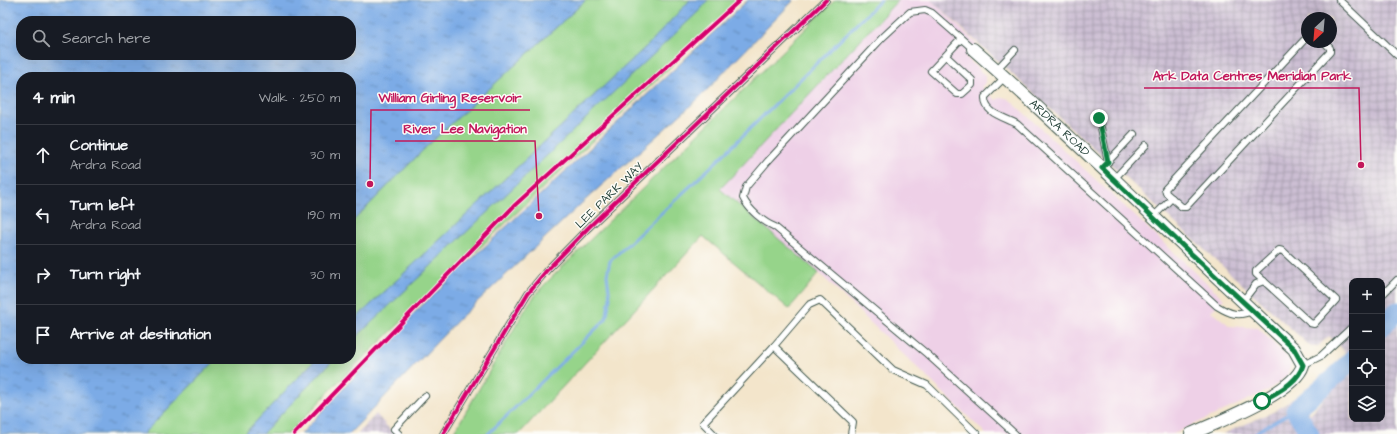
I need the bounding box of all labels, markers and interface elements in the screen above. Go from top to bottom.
north arrow [1301,12,1337,48]
search box [16,16,356,60]
icon: search [30,27,52,49]
text: Search here [62,28,151,49]
callout: Ark Data Centres Meridian Park [1144,63,1359,88]
text: Ark Data Centres Meridian Park [1153,67,1352,85]
callout: William Girling Reservoir [371,85,530,110]
text: 4 min [32,86,75,110]
text: Walk · 250 m [259,89,340,107]
text: William Girling Reservoir [378,89,522,109]
street label: ARDRA ROAD [1025,95,1093,161]
route end [1090,109,1108,127]
callout: River Lee Navigation [395,116,535,141]
text: River Lee Navigation [403,120,527,140]
text: Continue [70,135,128,156]
icon: ahead [32,144,54,166]
text: 30 m [310,146,340,164]
text: Ardra Road [70,156,141,174]
street label: LEE PARK WAY [572,158,648,232]
text: Turn left [70,195,134,216]
icon: left [32,204,54,226]
text: 190 m [307,206,340,224]
text: Ardra Road [70,216,141,234]
icon: right [32,264,54,286]
text: Turn right [70,264,141,285]
text: 30 m [310,266,340,284]
map controls [1349,278,1385,422]
button: + [1349,278,1385,314]
button: − [1349,314,1385,350]
icon: arrive [32,324,54,346]
text: Arrive at destination [70,324,211,345]
button: locate [1349,350,1385,386]
button: layers [1349,386,1385,422]
route start [1253,392,1271,410]

